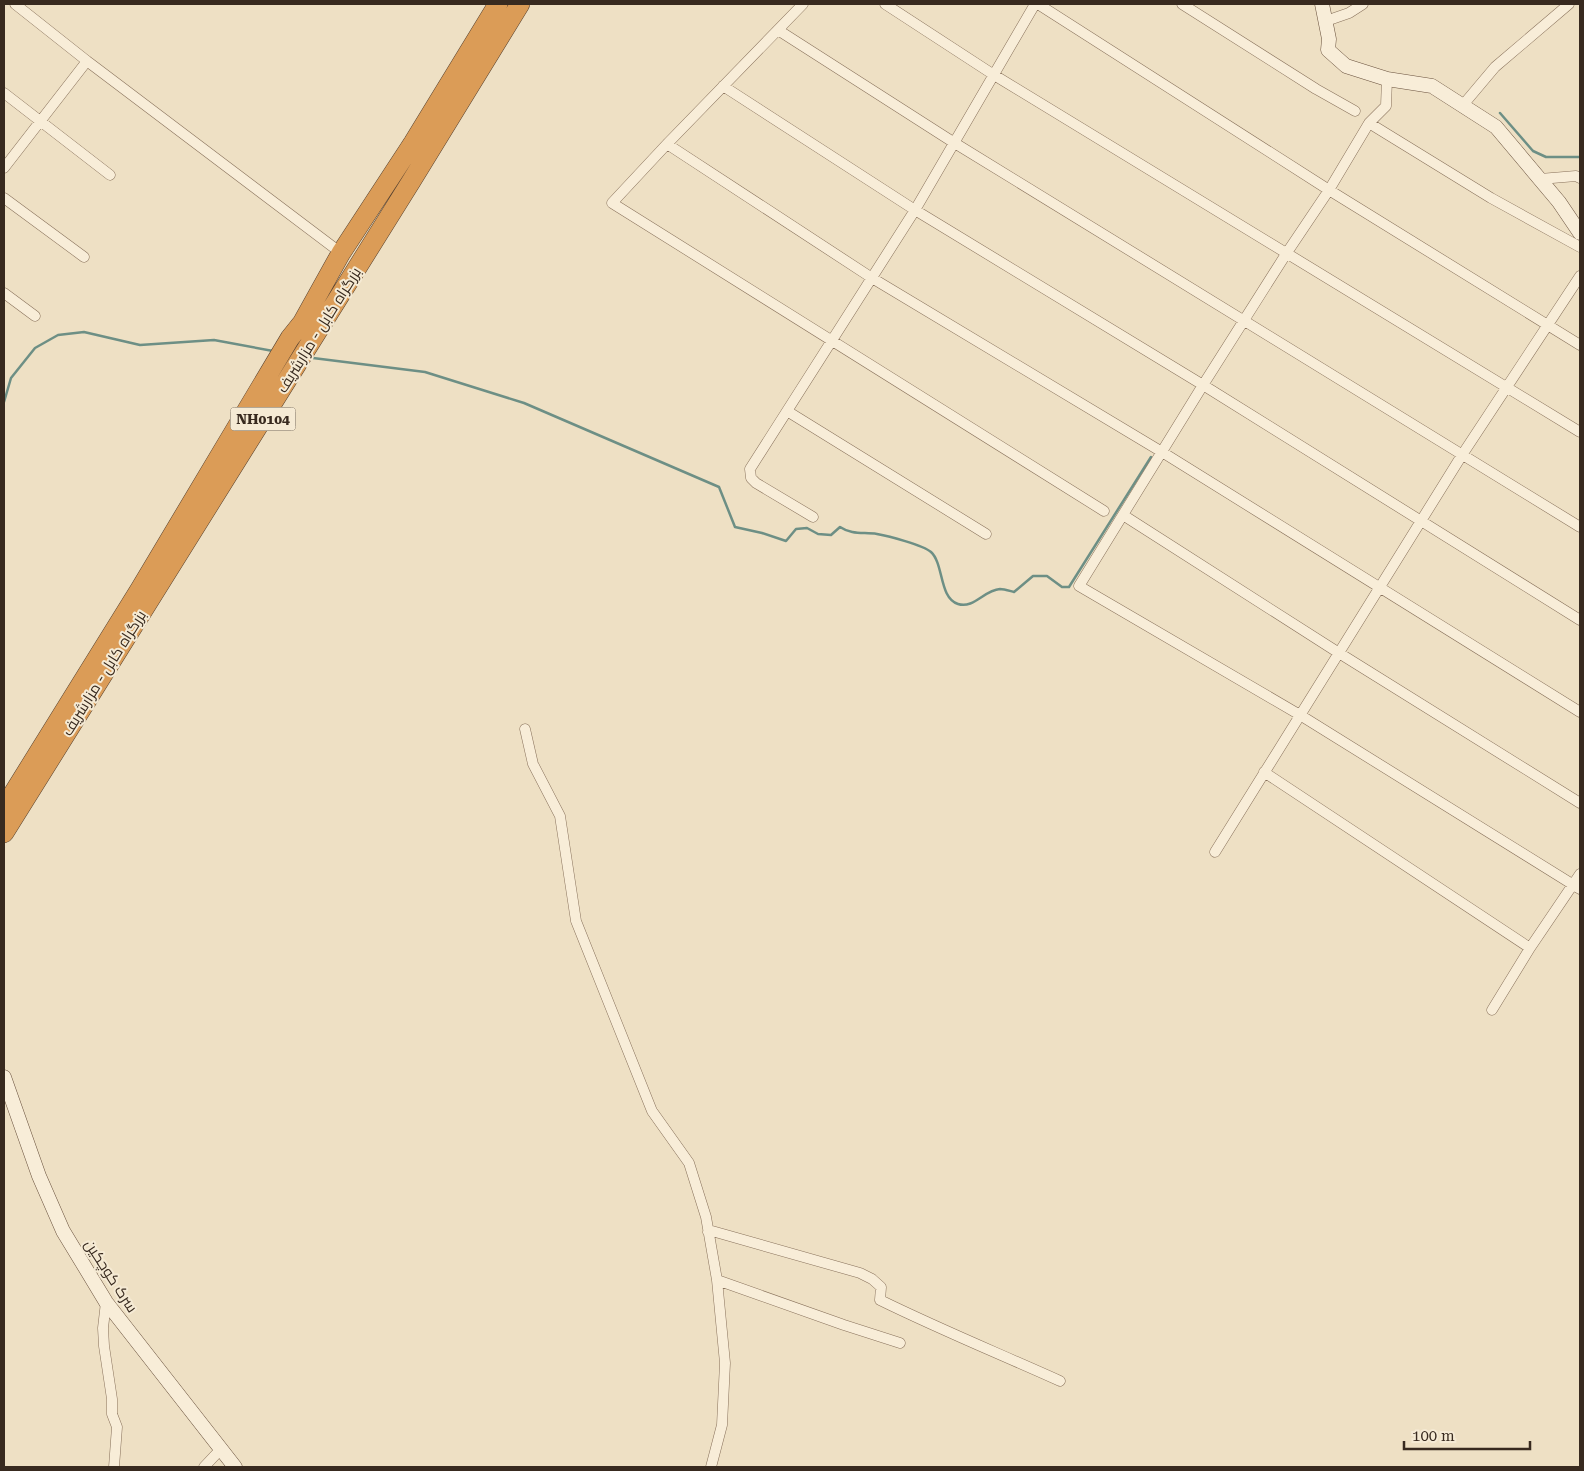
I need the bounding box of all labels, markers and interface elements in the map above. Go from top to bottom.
street label: بزرگراه کابل - مزارشریف [273,264,366,397]
road number: NH0104 [230,408,296,430]
street label: بزرگراه کابل - مزارشریف [58,607,151,740]
street label: سرک کوچکین [80,1236,141,1316]
scale bar [1404,1418,1530,1450]
text: 100 m [1412,1427,1455,1445]

